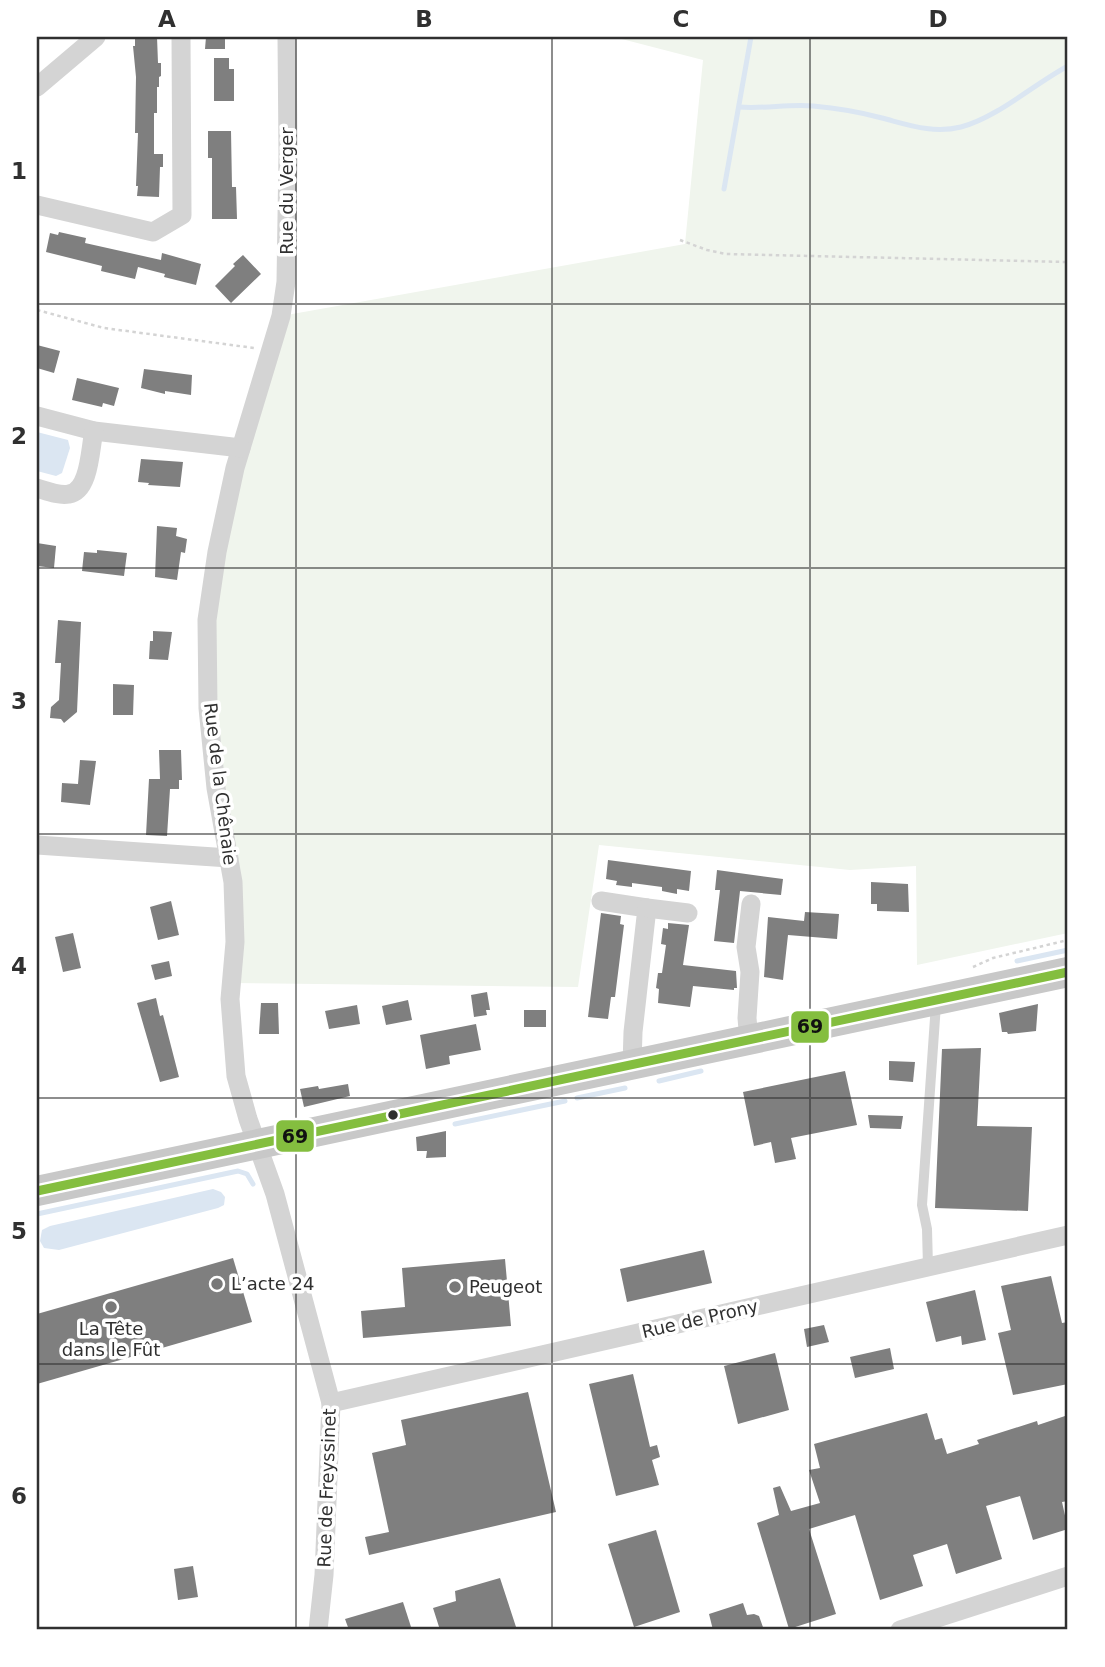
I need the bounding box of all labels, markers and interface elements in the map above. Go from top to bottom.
text: A [158,6,176,32]
text: B [415,6,433,32]
text: C [673,6,689,32]
text: D [928,6,948,32]
street label: Rue du Verger [276,127,297,255]
text: 1 [11,158,27,184]
text: 2 [11,423,27,449]
text: 3 [11,688,27,714]
street label: Rue de la Chênaie [200,702,241,866]
text: 4 [11,953,27,979]
line badge: 69 [790,1010,830,1044]
text: 69 [797,1015,823,1037]
unlabelled marker [386,1108,400,1122]
line badge: 69 [275,1119,315,1153]
text: 69 [282,1125,308,1147]
text: 5 [11,1218,27,1244]
place label: L’acte 24 [231,1273,314,1294]
marker: L’acte 24 [209,1276,225,1292]
place label: Peugeot [469,1276,542,1297]
marker: Peugeot [447,1279,463,1295]
street label: Rue de Prony [640,1295,760,1342]
marker: La Tête dans le Fût [103,1299,119,1315]
place label: La Tête dans le Fût [62,1318,160,1360]
street label: Rue de Freyssinet [313,1408,340,1568]
text: 6 [11,1483,27,1509]

